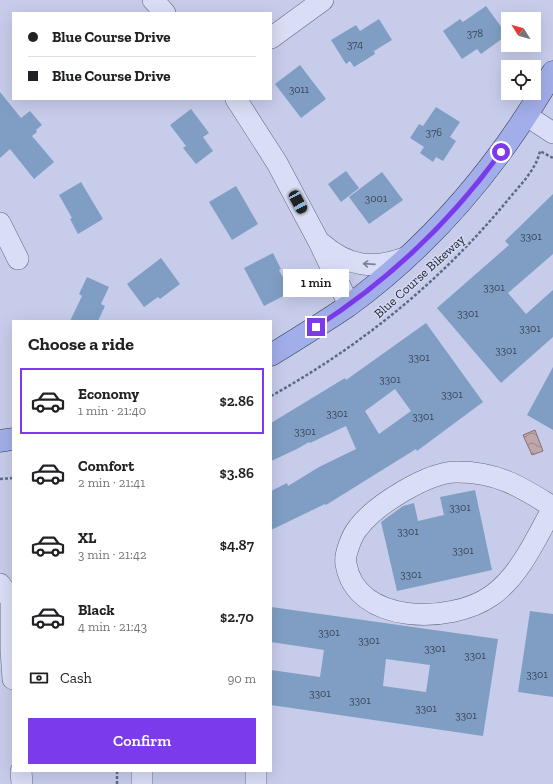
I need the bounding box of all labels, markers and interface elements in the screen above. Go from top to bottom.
north arrow [501,12,541,52]
map controls [501,12,541,100]
house number: 378 [467,27,483,40]
text: Blue Course Drive [52,28,171,46]
house number: 374 [347,38,363,51]
button: locate [501,60,541,100]
text: Blue Course Drive [52,67,171,85]
house number: 3011 [289,83,310,96]
house number: 376 [426,126,442,139]
route start [492,143,510,161]
car [287,189,309,215]
house number: 3001 [365,192,388,205]
house number: 3301 [520,230,542,243]
street label: Blue Course Bikeway [371,231,468,321]
one-way arrow [363,261,376,268]
callout: 1 min [283,269,349,297]
text: 1 min [301,275,331,290]
house number: 3301 [483,281,505,294]
house number: 3301 [457,307,479,320]
route end [307,318,325,336]
house number: 3301 [519,322,541,335]
text: Choose a ride [28,333,134,355]
house number: 3301 [495,344,517,357]
house number: 3301 [408,351,430,364]
house number: 3301 [379,373,401,386]
icon: car [30,383,66,419]
text: Economy [78,385,139,403]
house number: 3301 [441,388,463,401]
text: $2.86 [219,392,254,410]
text: 1 min · 21:40 [78,403,146,418]
house number: 3301 [326,407,348,420]
house number: 3301 [412,410,434,423]
house number: 3301 [294,425,316,438]
icon: car [30,455,66,491]
text: Comfort [78,457,134,475]
text: $3.86 [220,464,254,482]
text: 2 min · 21:41 [78,475,145,490]
house number: 3301 [449,501,471,514]
house number: 3301 [397,525,419,538]
icon: car [30,527,66,563]
text: XL [78,529,96,547]
text: $4.87 [220,536,254,554]
house number: 3301 [452,544,474,557]
text: 3 min · 21:42 [78,547,147,562]
house number: 3301 [400,568,422,581]
icon: car [30,599,66,635]
text: Black [78,601,115,619]
text: $2.70 [220,608,254,626]
text: 4 min · 21:43 [78,619,147,634]
house number: 3301 [318,626,340,639]
house number: 3301 [358,634,380,647]
house number: 3301 [424,642,446,655]
house number: 3301 [464,649,486,662]
icon: cash [28,667,50,689]
house number: 3301 [526,668,548,681]
text: Cash [60,669,92,687]
text: 90 m [227,671,256,686]
house number: 3301 [309,687,331,700]
house number: 3301 [349,694,371,707]
house number: 3301 [415,702,437,715]
house number: 3301 [455,709,477,722]
button: Confirm [28,718,256,764]

